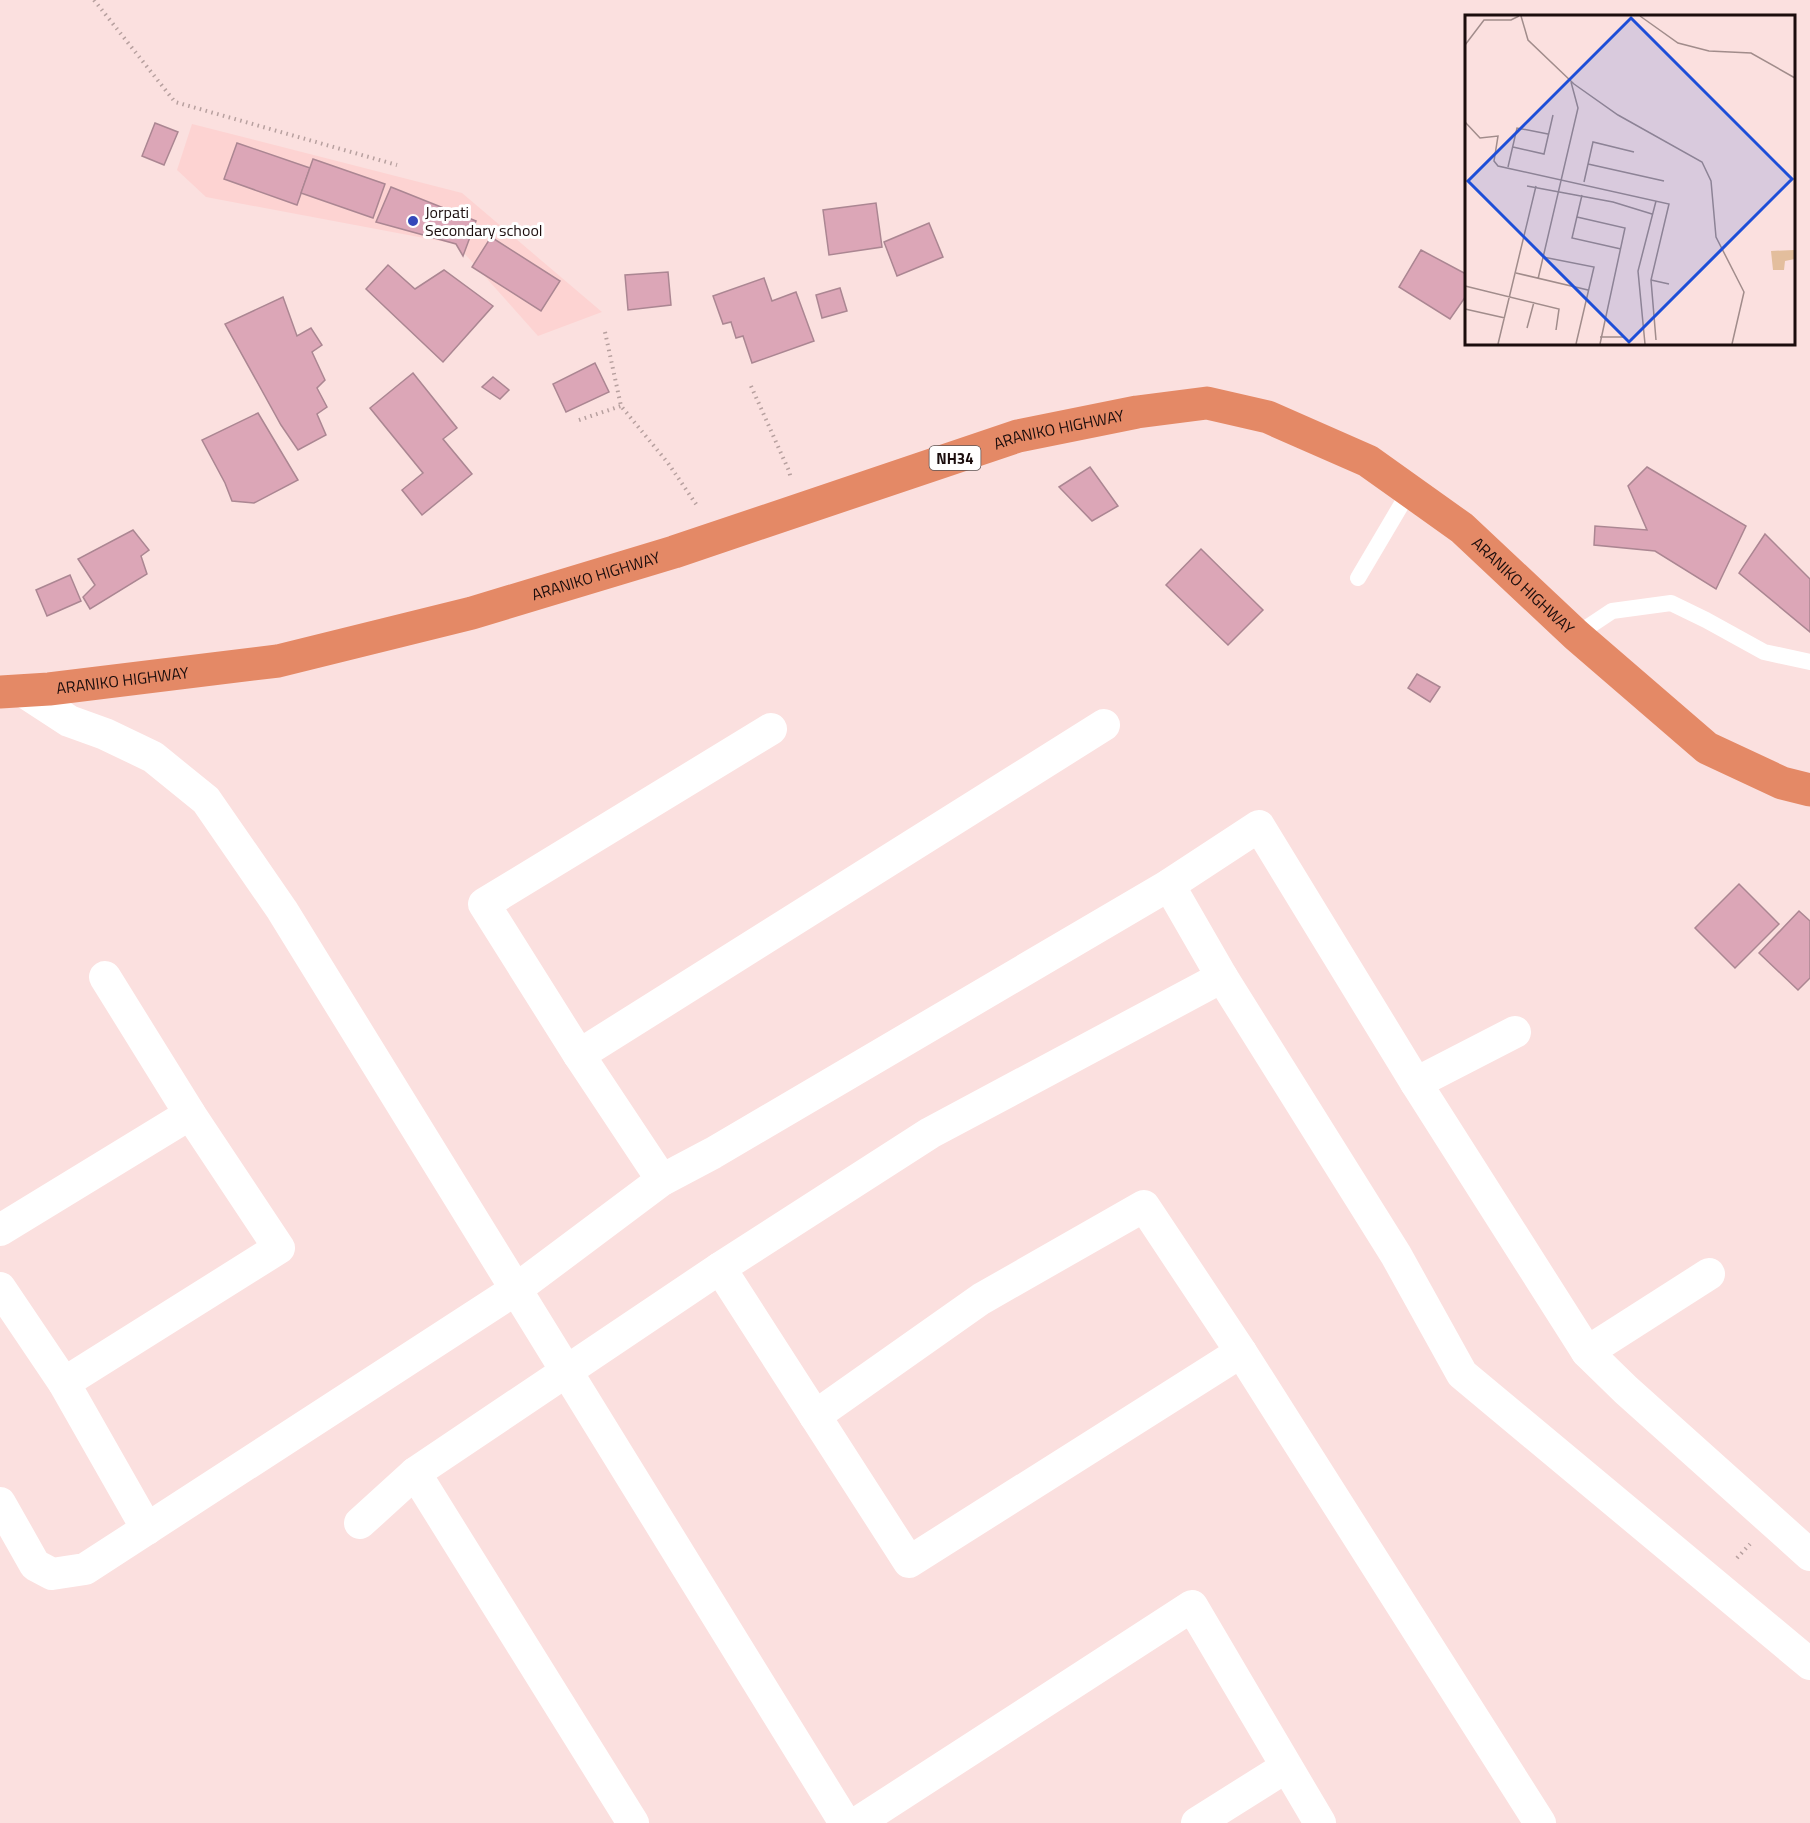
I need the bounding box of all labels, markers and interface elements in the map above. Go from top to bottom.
inset map [1465,15,1795,345]
place label: Jorpati Secondary school [425,200,543,242]
marker: Jorpati Secondary school [406,214,420,228]
street label: ARANIKO HIGHWAY [990,403,1127,455]
road number: NH34 [930,446,980,470]
street label: ARANIKO HIGHWAY [1467,531,1580,640]
street label: ARANIKO HIGHWAY [529,545,663,606]
street label: ARANIKO HIGHWAY [55,660,190,700]

